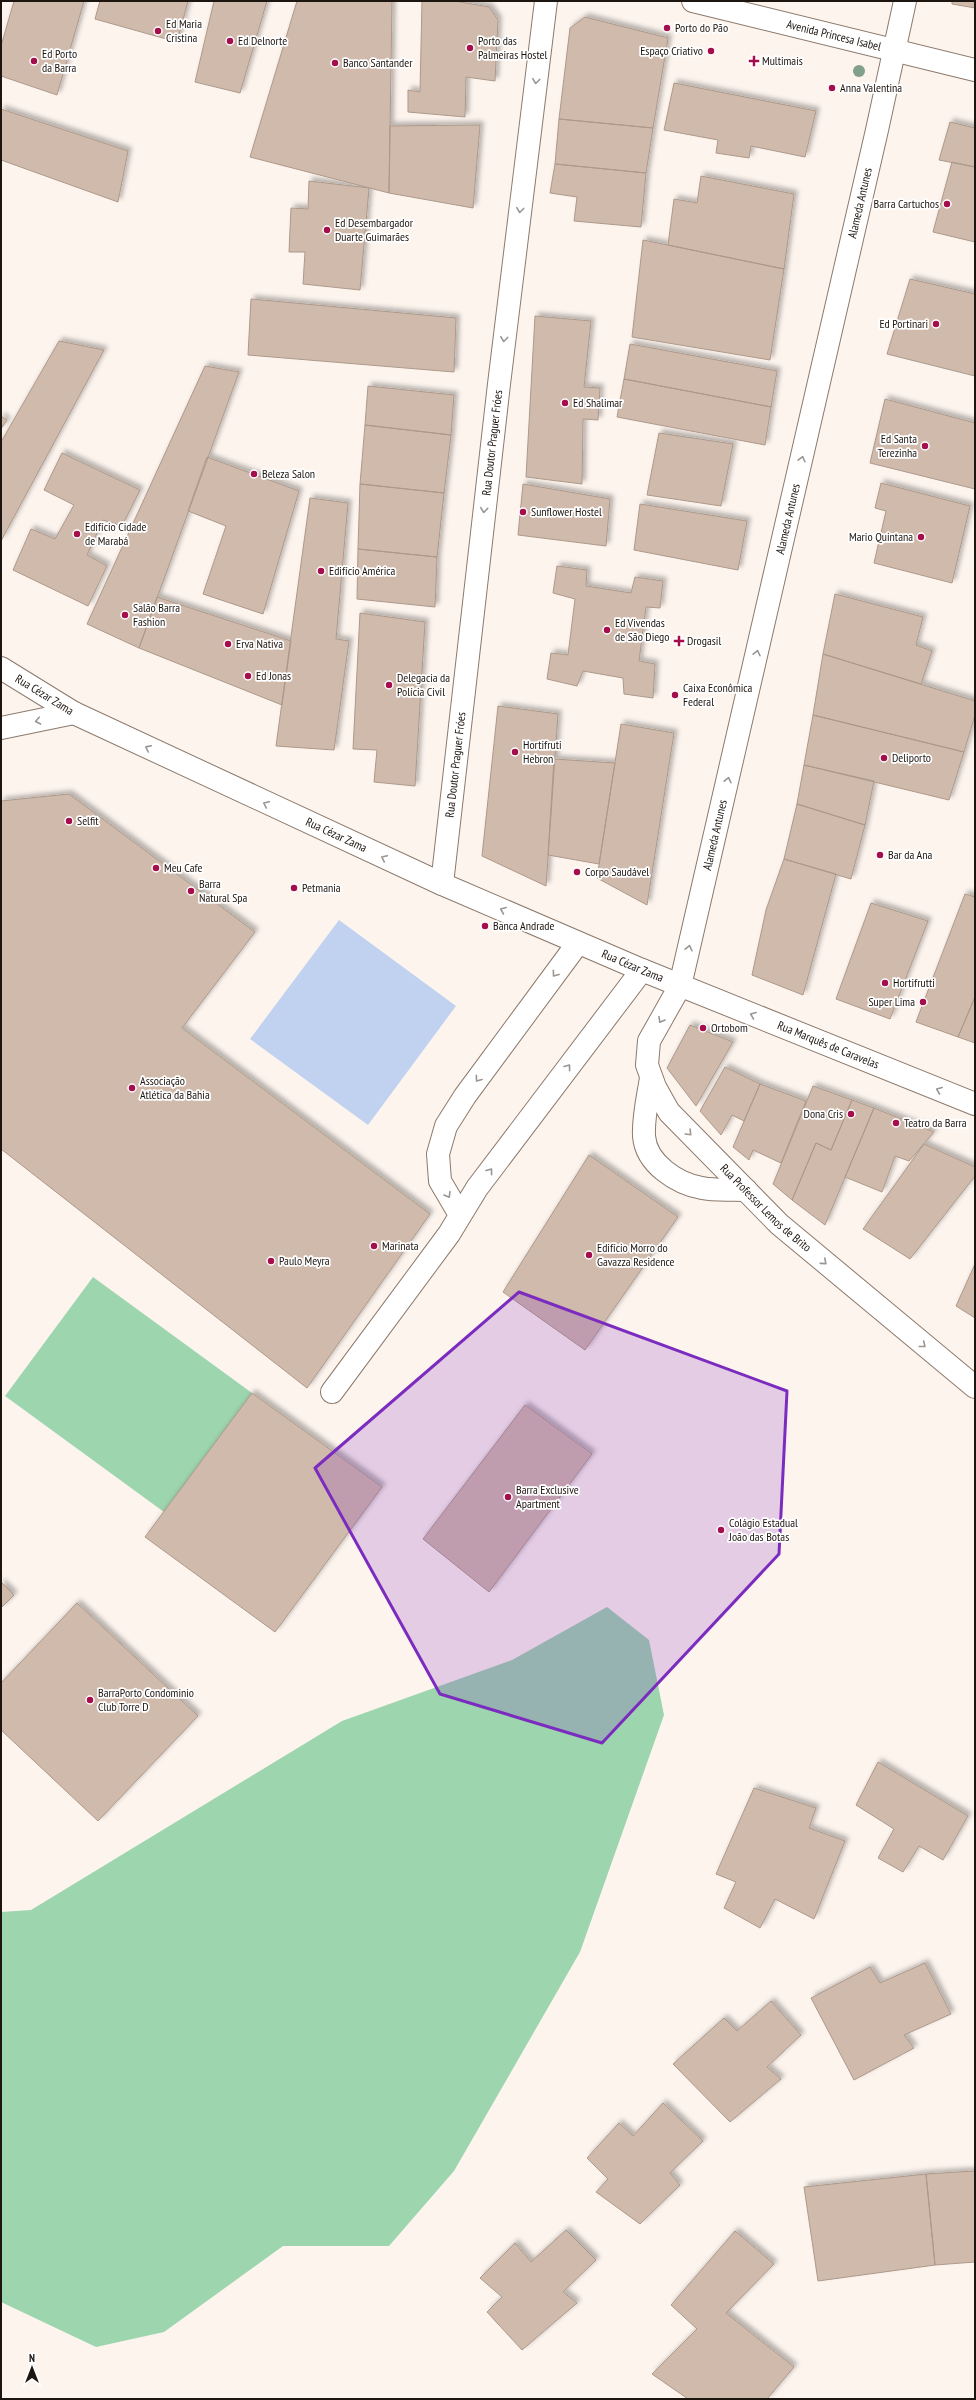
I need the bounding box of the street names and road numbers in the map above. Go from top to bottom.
street label: Avenida Princesa Isabel [785,16,883,54]
street label: Alameda Antunes [844,166,875,240]
street label: Rua Doutor Praguer Fróes [478,389,505,496]
street label: Alameda Antunes [772,482,803,556]
street label: Rua Cézar Zama [13,671,77,718]
street label: Rua Doutor Praguer Fróes [442,711,469,818]
street label: Alameda Antunes [699,798,730,872]
street label: Rua Cézar Zama [304,814,370,855]
street label: Rua Cézar Zama [600,946,666,985]
street label: Rua Marquês de Caravelas [775,1017,881,1072]
street label: Rua Professor Lemos de Brito [717,1161,815,1255]

